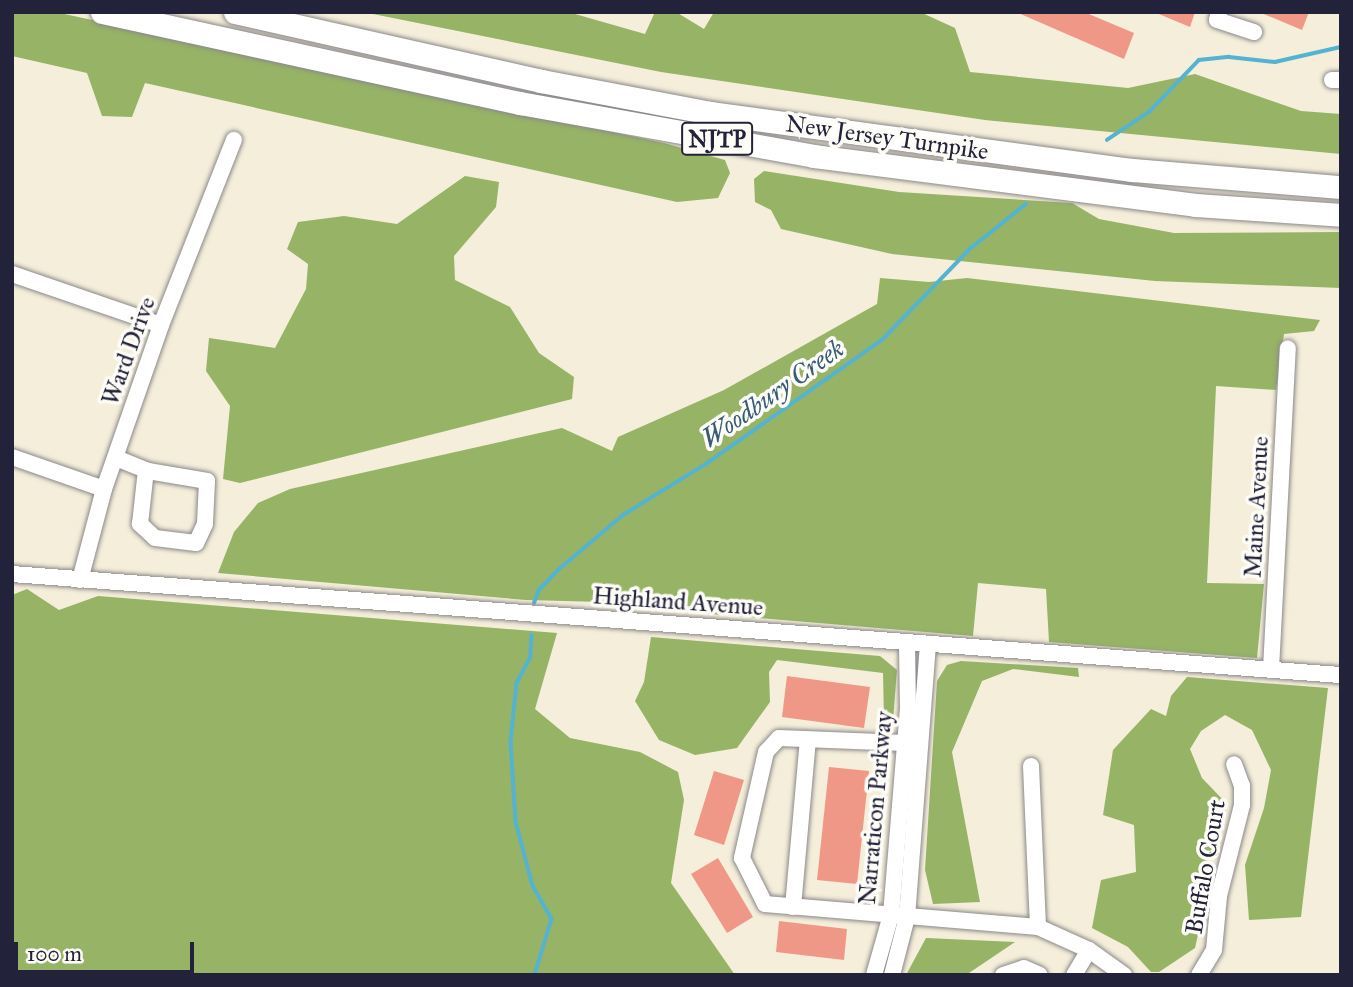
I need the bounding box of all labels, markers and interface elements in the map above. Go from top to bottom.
street label: New Jersey Turnpike [784,110,990,166]
road number: NJTP [680,120,754,158]
street label: Ward Drive [96,293,162,409]
water label: Woodbury Creek [696,333,850,455]
street label: Maine Avenue [1239,436,1275,578]
street label: Highland Avenue [592,582,764,622]
street label: Narraticon Parkway [853,710,899,906]
street label: Buffalo Court [1180,798,1232,936]
scale bar [18,928,198,972]
text: 100 m [27,941,82,967]

